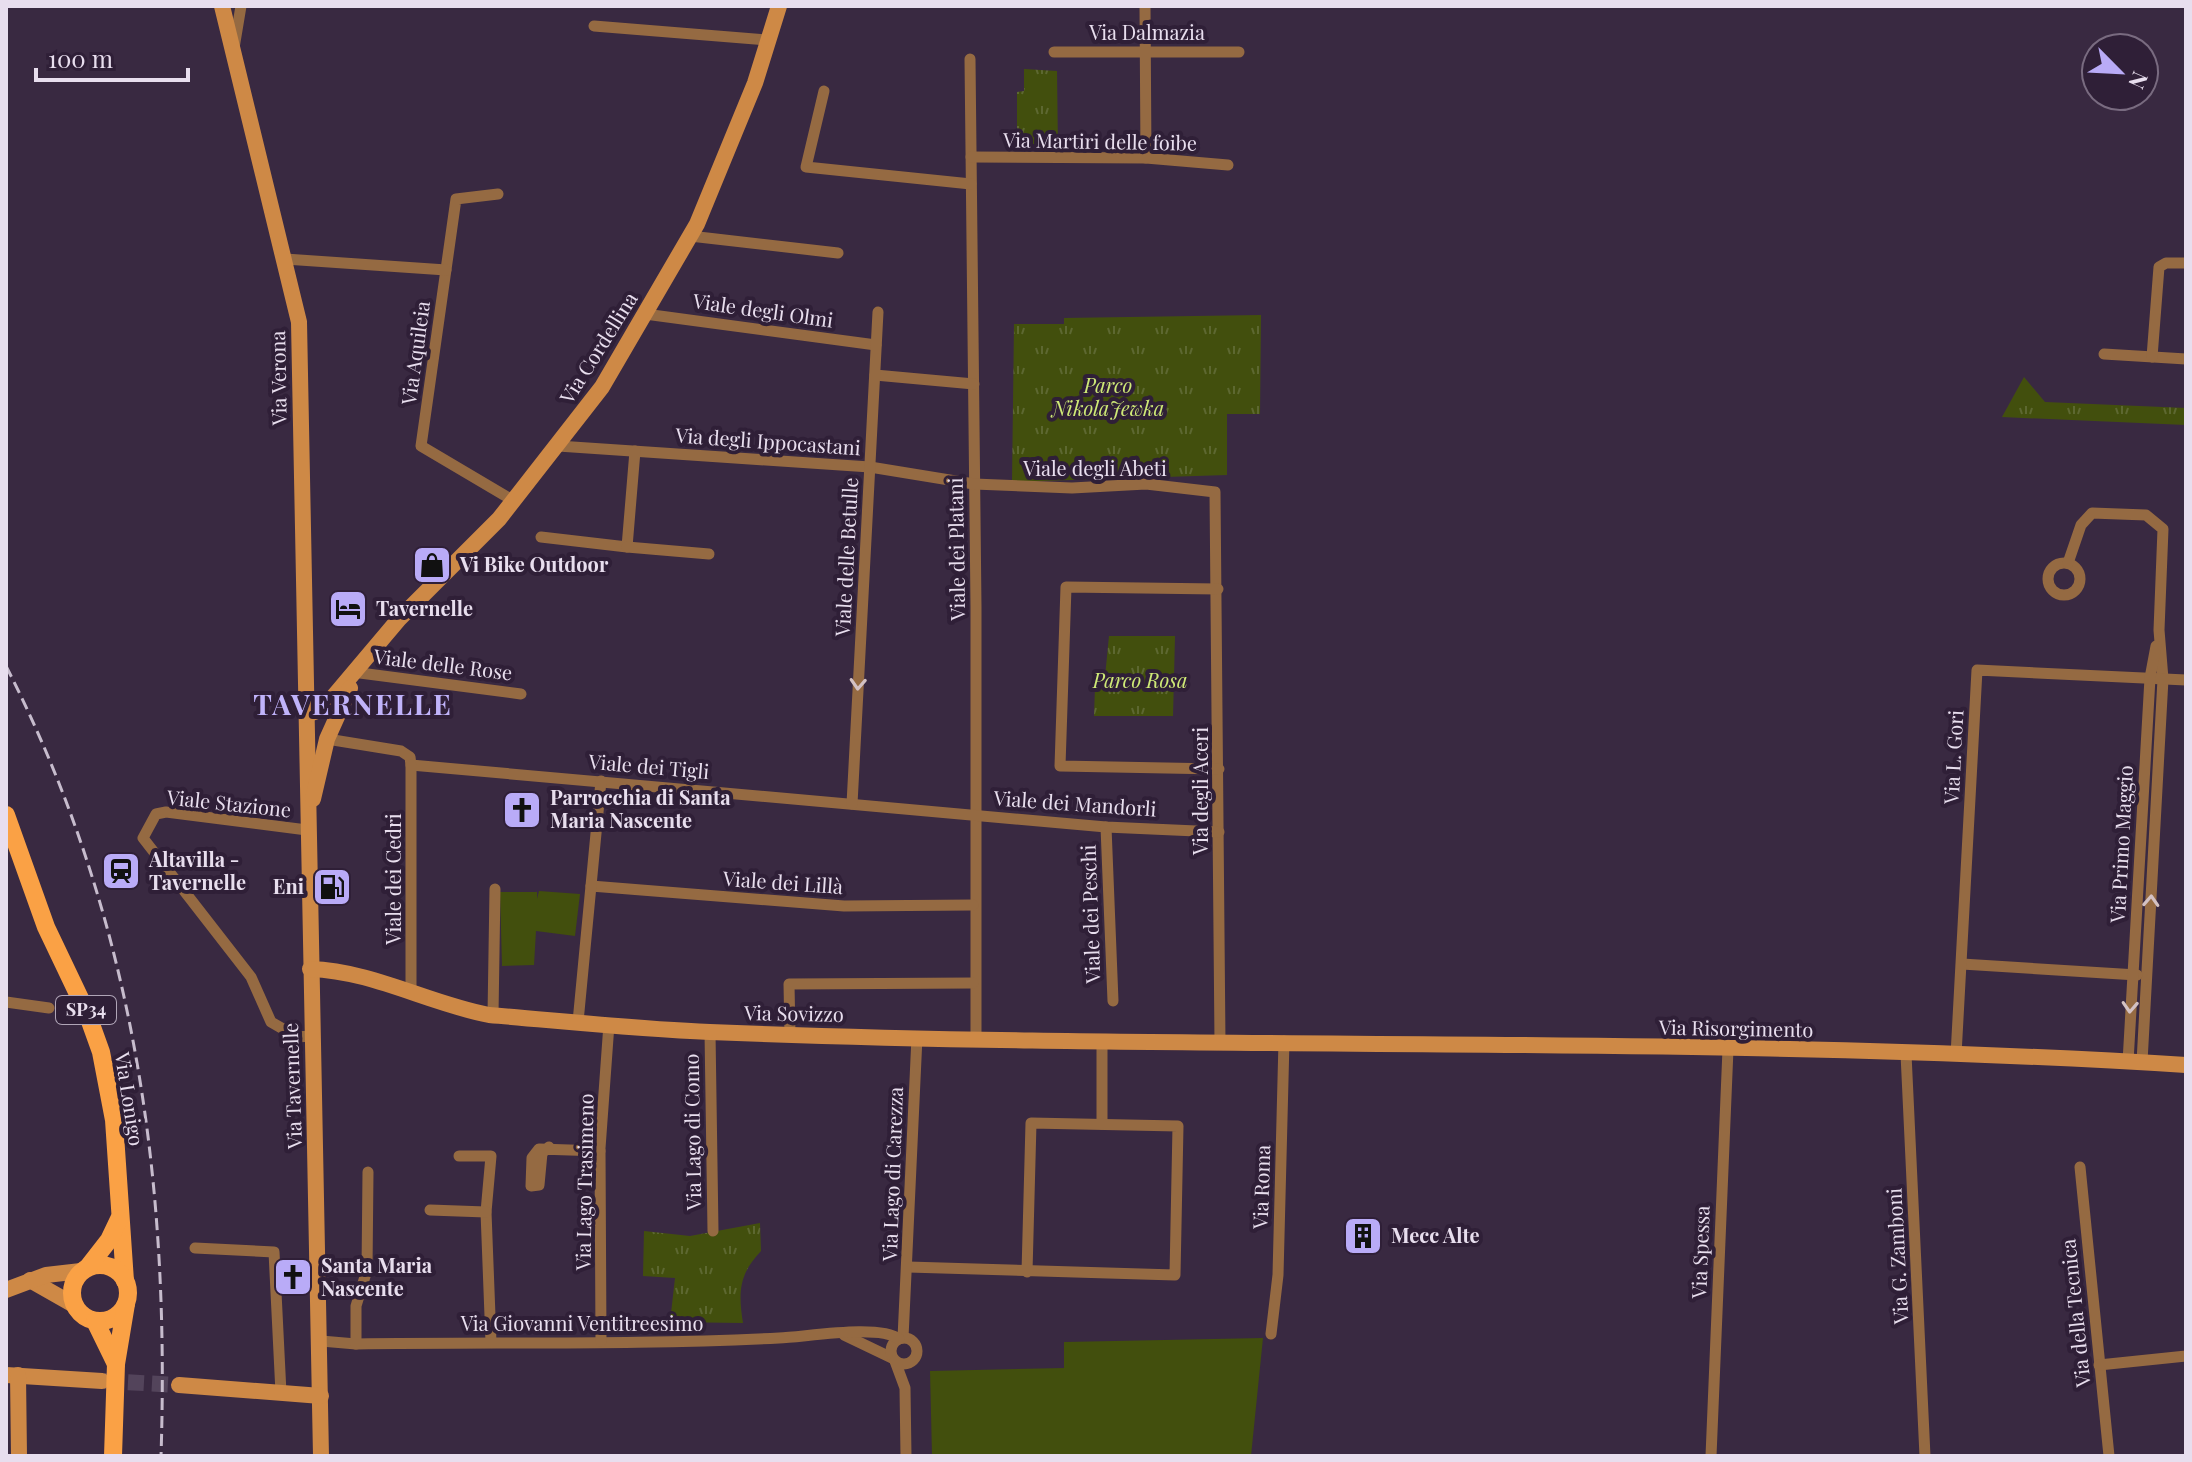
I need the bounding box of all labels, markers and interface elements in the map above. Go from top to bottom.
street label: Via Dalmazia [1088,18,1205,45]
scale bar [36,32,188,82]
north arrow [2080,32,2160,112]
text: 100 m [48,42,113,74]
text: N [2122,67,2156,94]
street label: Via Martiri delle foibe [1002,125,1197,156]
street label: Via Cordellina [552,286,643,409]
street label: Viale degli Olmi [690,286,835,333]
street label: Via Aquileia [394,299,435,408]
street label: Via Verona [263,330,292,427]
park label: Parco NikolaJewka [1050,371,1164,421]
street label: Via degli Ippocastani [674,420,862,460]
street label: Viale degli Abeti [1022,454,1167,481]
street label: Viale delle Betulle [828,477,863,638]
street label: Viale dei Platani [941,477,970,622]
shop icon: Vi Bike Outdoor [411,544,453,586]
place label: Vi Bike Outdoor [459,550,609,577]
hotel icon: Tavernelle [327,588,369,630]
place label: Tavernelle [376,594,473,621]
street label: Viale delle Rose [371,641,514,685]
park label: Parco Rosa [1092,666,1187,693]
one-way arrow [850,678,867,691]
district label: TAVERNELLE [253,685,453,722]
street label: Via L. Gori [1937,709,1968,806]
street label: Via degli Aceri [1186,727,1213,856]
street label: Viale dei Tigli [587,747,711,784]
street label: Via Primo Maggio [2103,764,2138,925]
street label: Viale Stazione [165,782,293,822]
place label: Parrocchia di Santa Maria Nascente [550,783,731,833]
street label: Viale dei Mandorli [992,783,1157,822]
church icon: Parrocchia di Santa Maria Nascente [501,789,543,831]
street label: Viale dei Cedri [379,813,406,946]
street label: Viale dei Peschi [1074,844,1105,985]
place label: Altavilla - Tavernelle [148,845,246,895]
station icon: Altavilla - Tavernelle [100,850,142,892]
street label: Viale dei Lillà [721,864,844,899]
fuel station icon: Eni [311,866,353,908]
place label: Eni [273,872,304,899]
one-way arrow [2142,894,2159,907]
road number: SP34 [56,996,116,1024]
street label: Via Sovizzo [743,998,844,1027]
one-way arrow [2122,1001,2139,1014]
street label: Via Risorgimento [1658,1013,1814,1042]
street label: Via Tavernelle [276,1023,307,1151]
street label: Via Lonigo [110,1049,151,1148]
street label: Via Lago di Como [677,1054,706,1212]
street label: Via Lago di Carezza [875,1086,908,1263]
street label: Via Lago Trasimeno [568,1093,599,1272]
street label: Via Roma [1246,1144,1275,1231]
street label: Via G. Zamboni [1879,1187,1914,1326]
street label: Via Spessa [1684,1205,1715,1300]
building icon: Mecc Alte [1342,1215,1384,1257]
place label: Mecc Alte [1391,1221,1480,1248]
street label: Via della Tecnica [2053,1238,2096,1390]
place label: Santa Maria Nascente [321,1251,433,1301]
church icon: Santa Maria Nascente [272,1256,314,1298]
street label: Via Giovanni Ventitreesimo [460,1309,703,1336]

